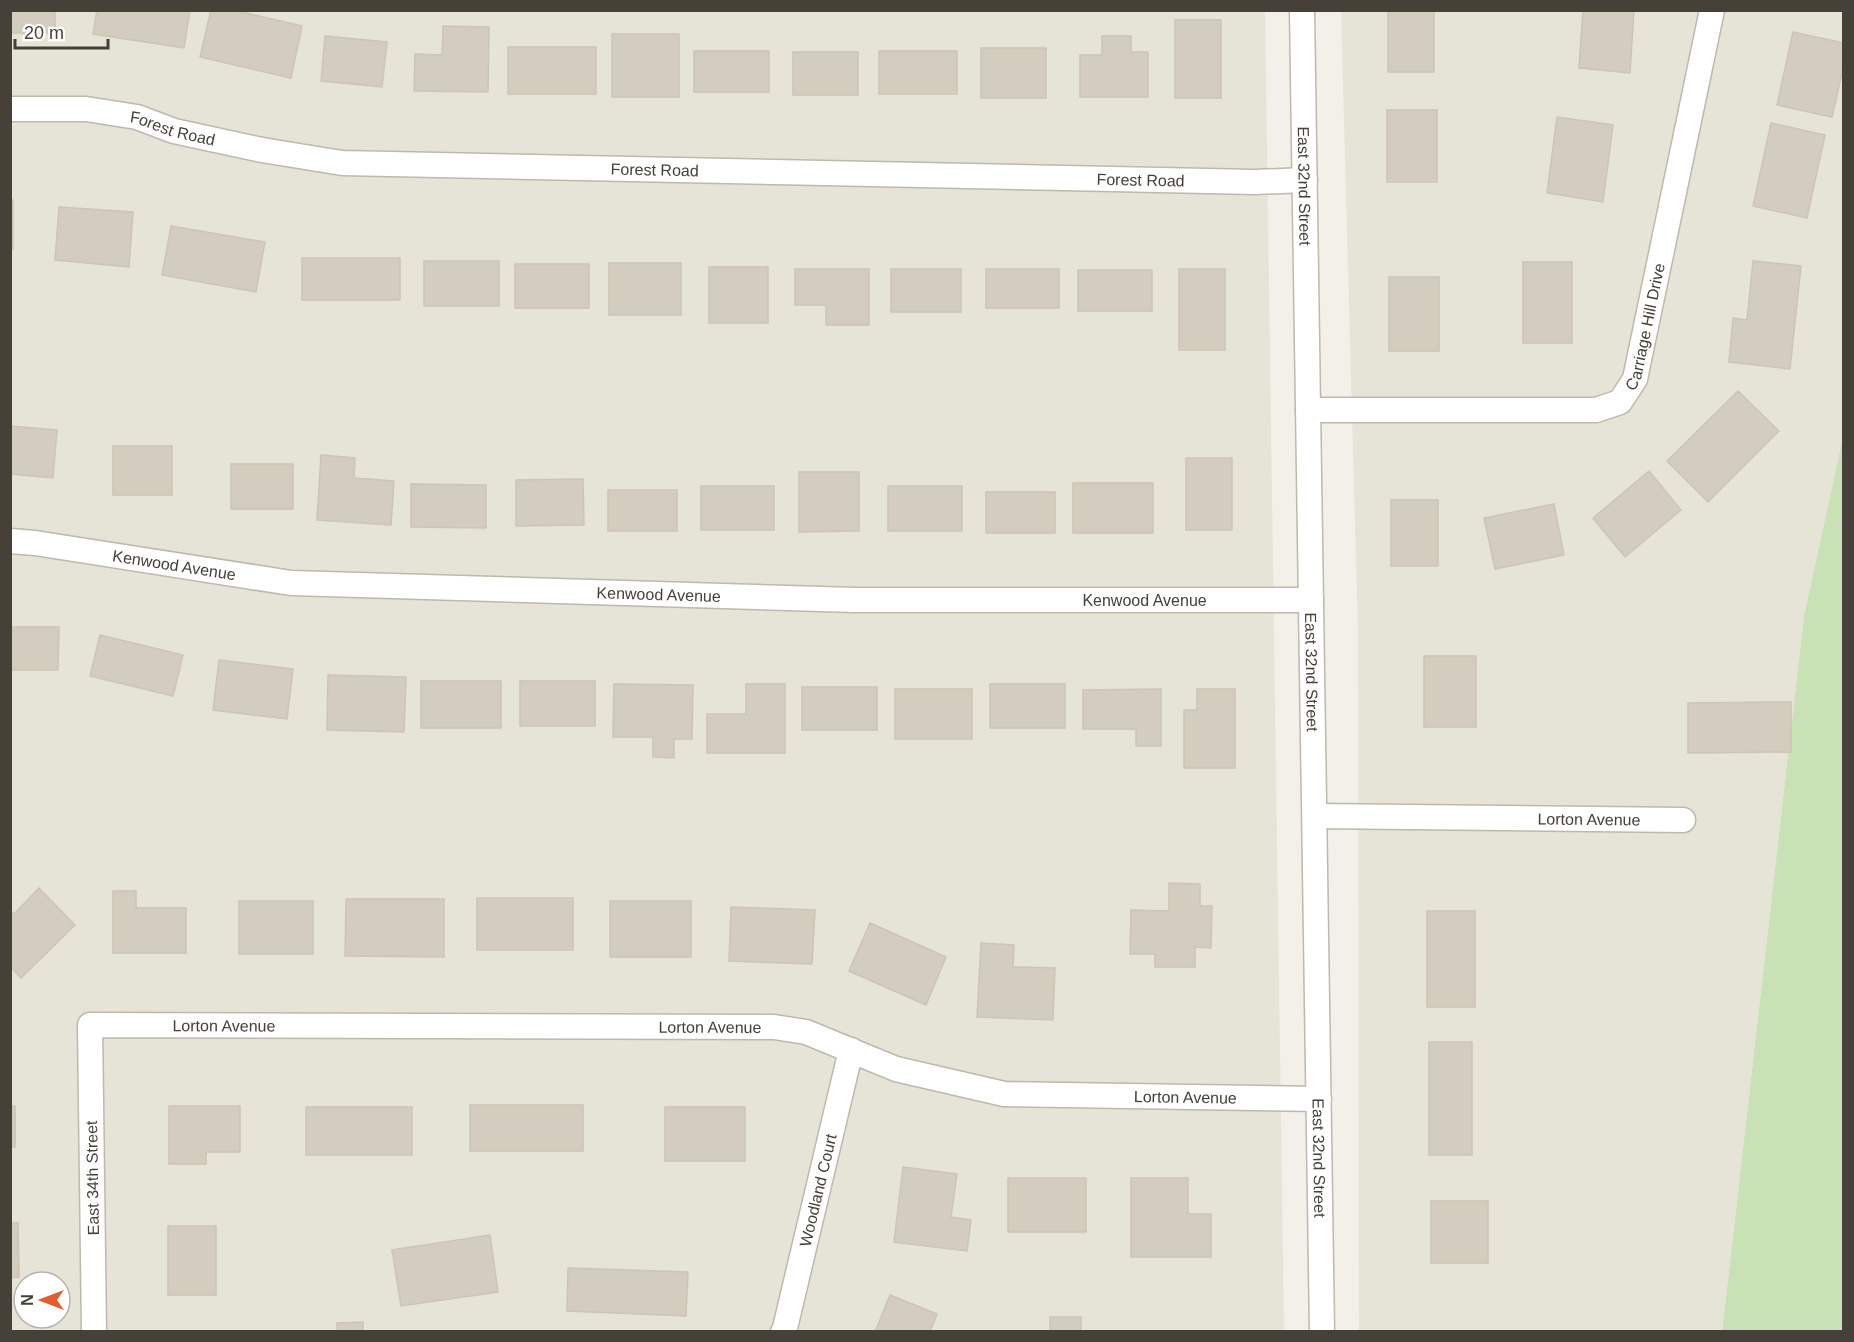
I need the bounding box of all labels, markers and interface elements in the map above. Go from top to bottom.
scale bar [15,12,108,50]
text: 20 m [24,23,64,43]
street label: Forest Road [129,108,217,149]
street label: East 32nd Street [1295,126,1314,246]
street label: Forest Road [610,161,699,179]
street label: Forest Road [1096,171,1185,190]
street label: Carriage Hill Drive [1622,262,1668,394]
street label: Kenwood Avenue [111,547,237,583]
street label: Kenwood Avenue [596,584,721,605]
street label: Kenwood Avenue [1082,592,1207,609]
street label: East 32nd Street [1302,612,1321,732]
street label: Lorton Avenue [1537,810,1641,829]
street label: Lorton Avenue [172,1017,276,1035]
street label: Lorton Avenue [658,1019,762,1036]
street label: Lorton Avenue [1134,1088,1237,1107]
street label: East 32nd Street [1309,1098,1328,1218]
street label: East 34th Street [83,1120,102,1235]
street label: Woodland Court [797,1132,840,1249]
north arrow [12,1270,72,1330]
text: N [19,1294,36,1306]

